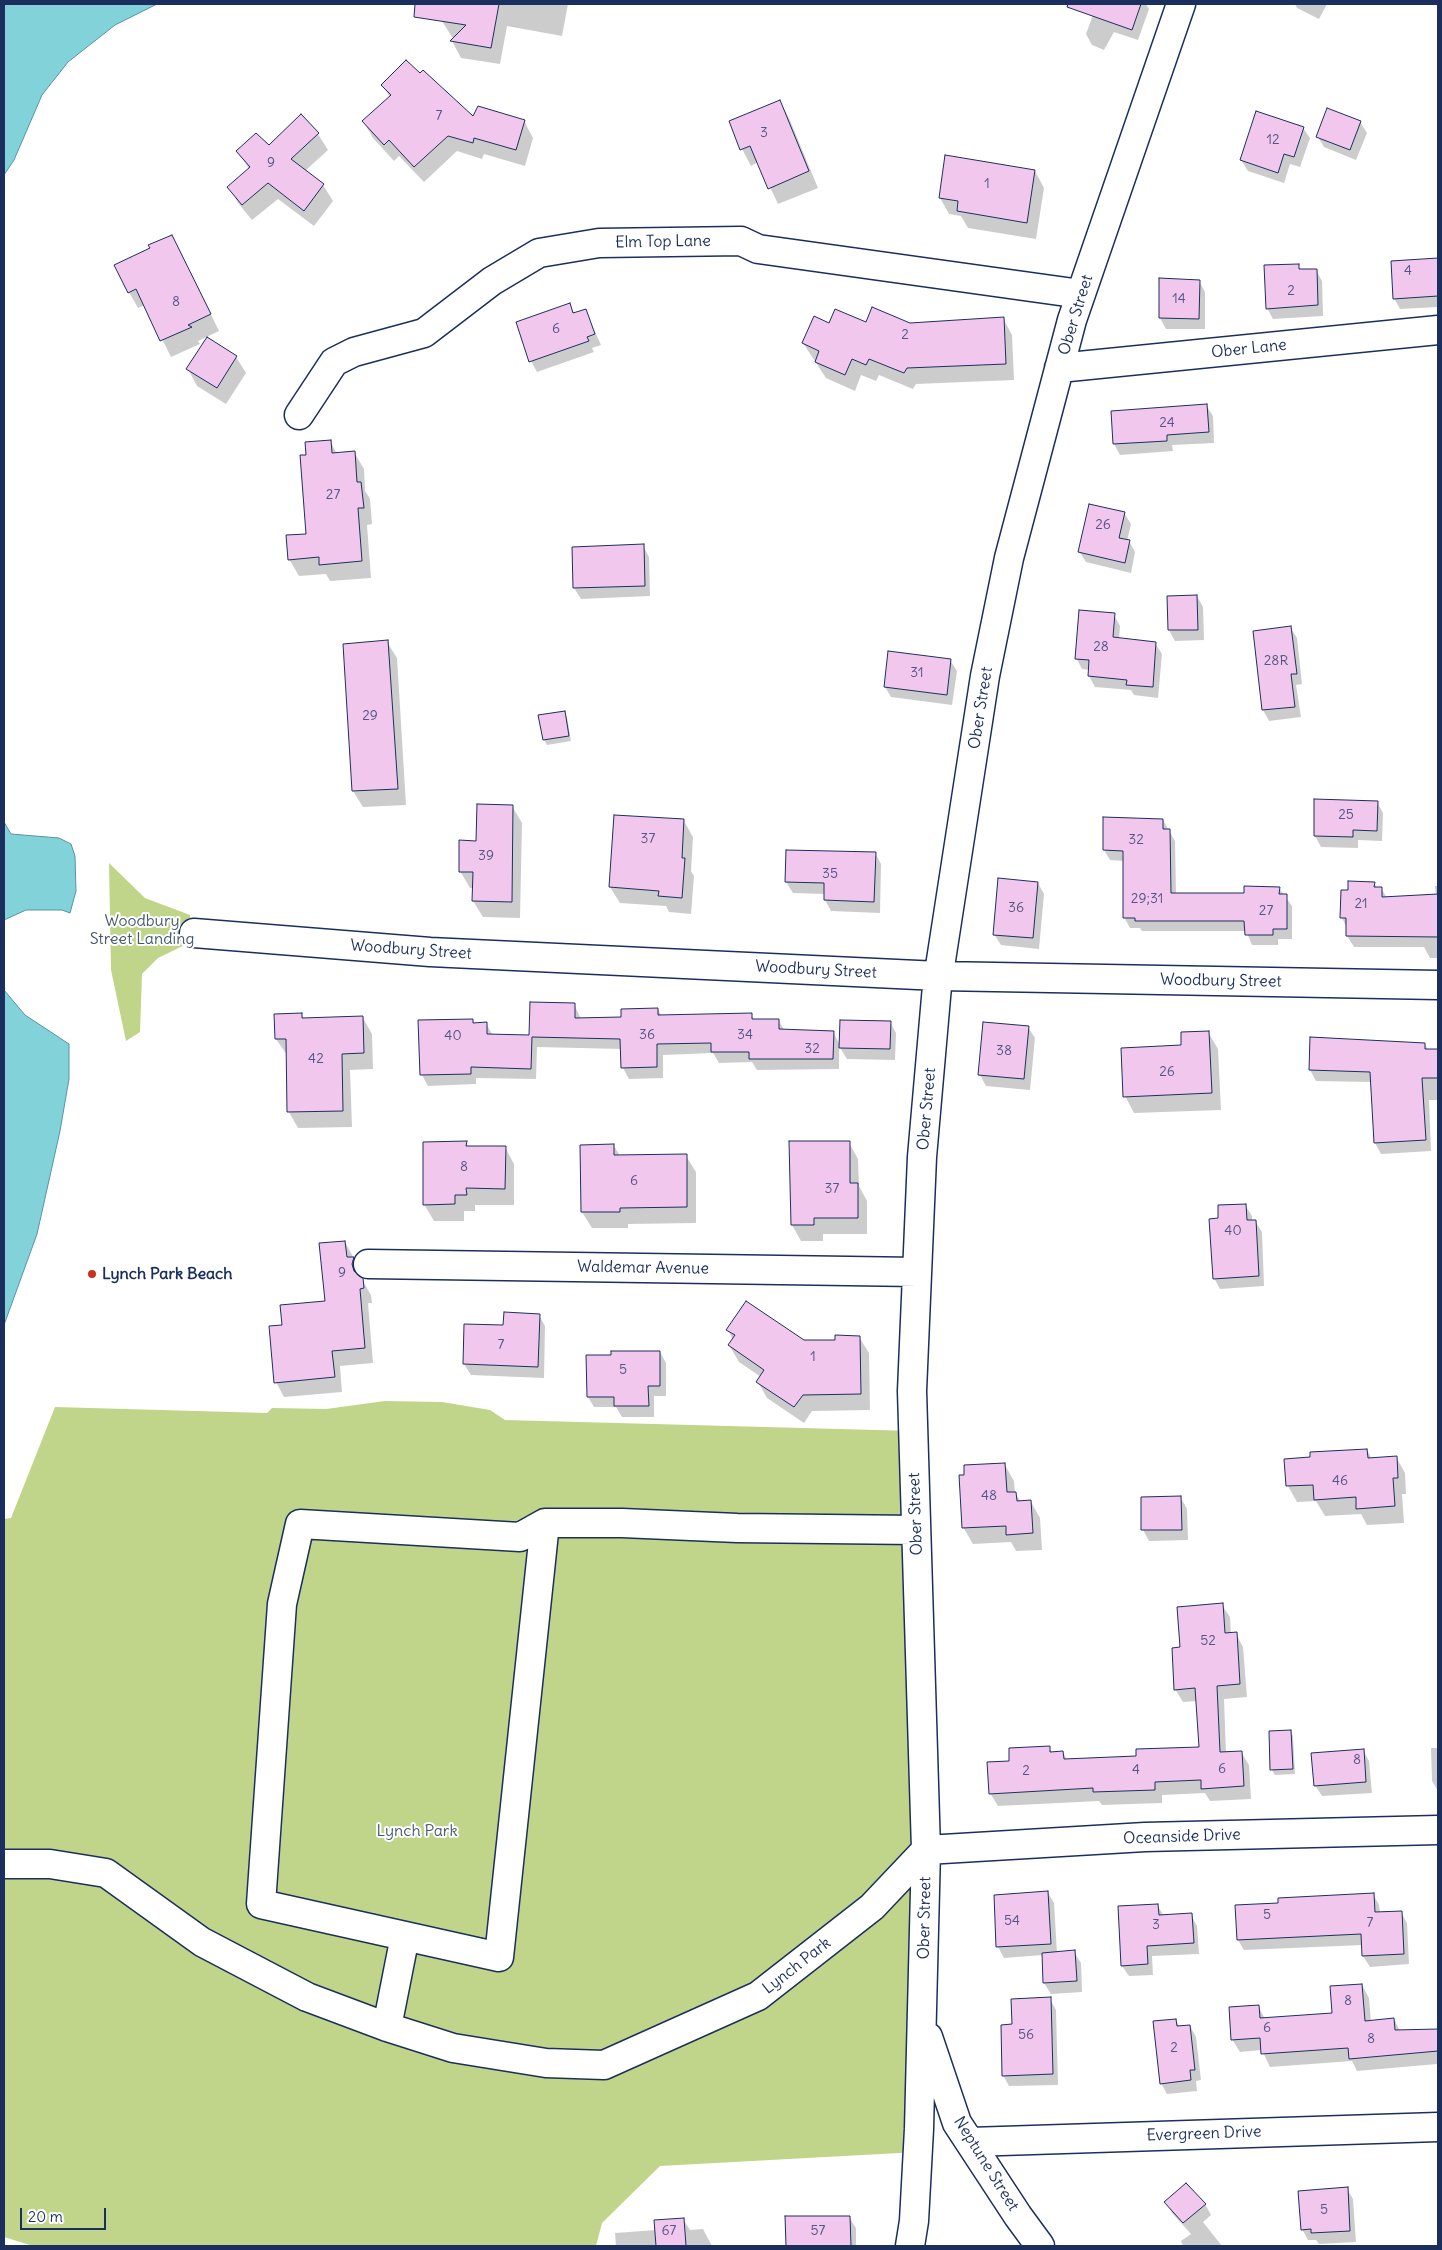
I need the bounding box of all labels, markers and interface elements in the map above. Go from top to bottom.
house number: 7 [436,108,442,124]
house number: 3 [760,125,768,141]
house number: 12 [1266,132,1280,148]
house number: 9 [267,155,275,171]
house number: 1 [984,176,990,192]
street label: Elm Top Lane [615,232,711,252]
house number: 4 [1404,263,1412,279]
street label: Ober Street [1055,273,1097,357]
house number: 2 [1287,283,1295,299]
house number: 14 [1172,291,1186,307]
house number: 8 [172,294,180,310]
house number: 6 [552,321,560,337]
house number: 2 [901,327,909,343]
street label: Ober Lane [1210,335,1288,363]
house number: 24 [1159,415,1175,431]
house number: 27 [326,487,340,503]
house number: 26 [1095,517,1111,533]
house number: 28 [1093,639,1109,655]
house number: 28R [1264,653,1288,669]
house number: 31 [910,665,924,681]
street label: Ober Street [965,666,997,750]
house number: 29 [362,708,378,724]
house number: 25 [1338,807,1354,823]
house number: 37 [641,831,655,847]
house number: 32 [1128,832,1144,848]
house number: 39 [478,848,494,864]
house number: 35 [822,866,838,882]
house number: 29;31 [1131,891,1163,907]
house number: 21 [1354,896,1368,912]
house number: 36 [1008,900,1024,916]
house number: 27 [1259,903,1273,919]
park label: Woodbury Street Landing [90,911,194,949]
street label: Woodbury Street [350,936,472,964]
street label: Woodbury Street [755,957,877,983]
street label: Woodbury Street [1160,970,1282,992]
house number: 36 [639,1027,655,1043]
house number: 34 [737,1027,753,1043]
house number: 40 [444,1028,462,1044]
house number: 32 [804,1041,820,1057]
house number: 38 [996,1043,1012,1059]
house number: 42 [308,1051,324,1067]
house number: 26 [1159,1064,1175,1080]
street label: Ober Street [914,1067,940,1151]
house number: 8 [460,1159,468,1175]
house number: 6 [630,1173,638,1189]
house number: 37 [825,1181,839,1197]
house number: 40 [1224,1223,1242,1239]
street label: Waldemar Avenue [577,1257,709,1279]
place label: Lynch Park Beach [102,1264,232,1284]
house number: 9 [338,1265,346,1281]
marker: Lynch Park Beach [86,1268,98,1280]
house number: 7 [498,1337,504,1353]
house number: 1 [810,1349,816,1365]
house number: 5 [619,1362,627,1378]
street label: Ober Street [905,1472,927,1556]
house number: 46 [1332,1473,1348,1489]
house number: 48 [981,1488,997,1504]
house number: 52 [1200,1633,1216,1649]
house number: 8 [1353,1752,1361,1768]
house number: 6 [1218,1761,1226,1777]
house number: 4 [1132,1762,1140,1778]
house number: 2 [1022,1763,1030,1779]
park label: Lynch Park [376,1821,458,1841]
street label: Oceanside Drive [1123,1825,1241,1849]
street label: Ober Street [915,1876,935,1960]
house number: 5 [1263,1907,1271,1923]
house number: 54 [1004,1913,1020,1929]
house number: 7 [1367,1915,1373,1931]
house number: 3 [1152,1917,1160,1933]
street label: Lynch Park [759,1933,835,1999]
house number: 8 [1344,1993,1352,2009]
house number: 6 [1263,2020,1271,2036]
house number: 56 [1018,2027,1034,2043]
house number: 8 [1367,2031,1375,2047]
house number: 2 [1170,2040,1178,2056]
street label: Neptune Street [949,2113,1023,2215]
street label: Evergreen Drive [1146,2122,1262,2146]
scale bar [22,2198,109,2230]
house number: 5 [1320,2202,1328,2218]
text: 20 m [28,2207,63,2226]
house number: 67 [662,2223,676,2239]
house number: 57 [811,2223,825,2239]

